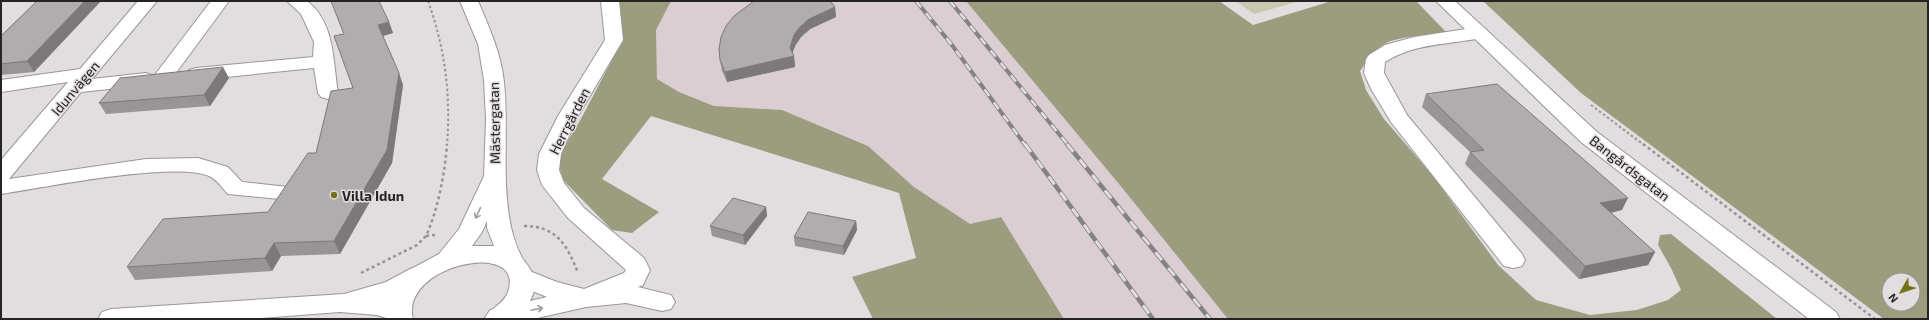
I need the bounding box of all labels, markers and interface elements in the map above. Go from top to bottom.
street label: Idunvägen [47,57,103,119]
street label: Mästergatan [485,82,503,164]
street label: Herrgården [545,85,593,157]
street label: Bangårdsgatan [1586,131,1674,205]
place label: Villa Idun [342,187,404,204]
marker: Villa Idun [329,190,339,200]
one-way arrow [474,206,482,218]
north arrow [1881,272,1921,312]
text: N [1885,291,1900,306]
one-way arrow [530,304,543,312]

